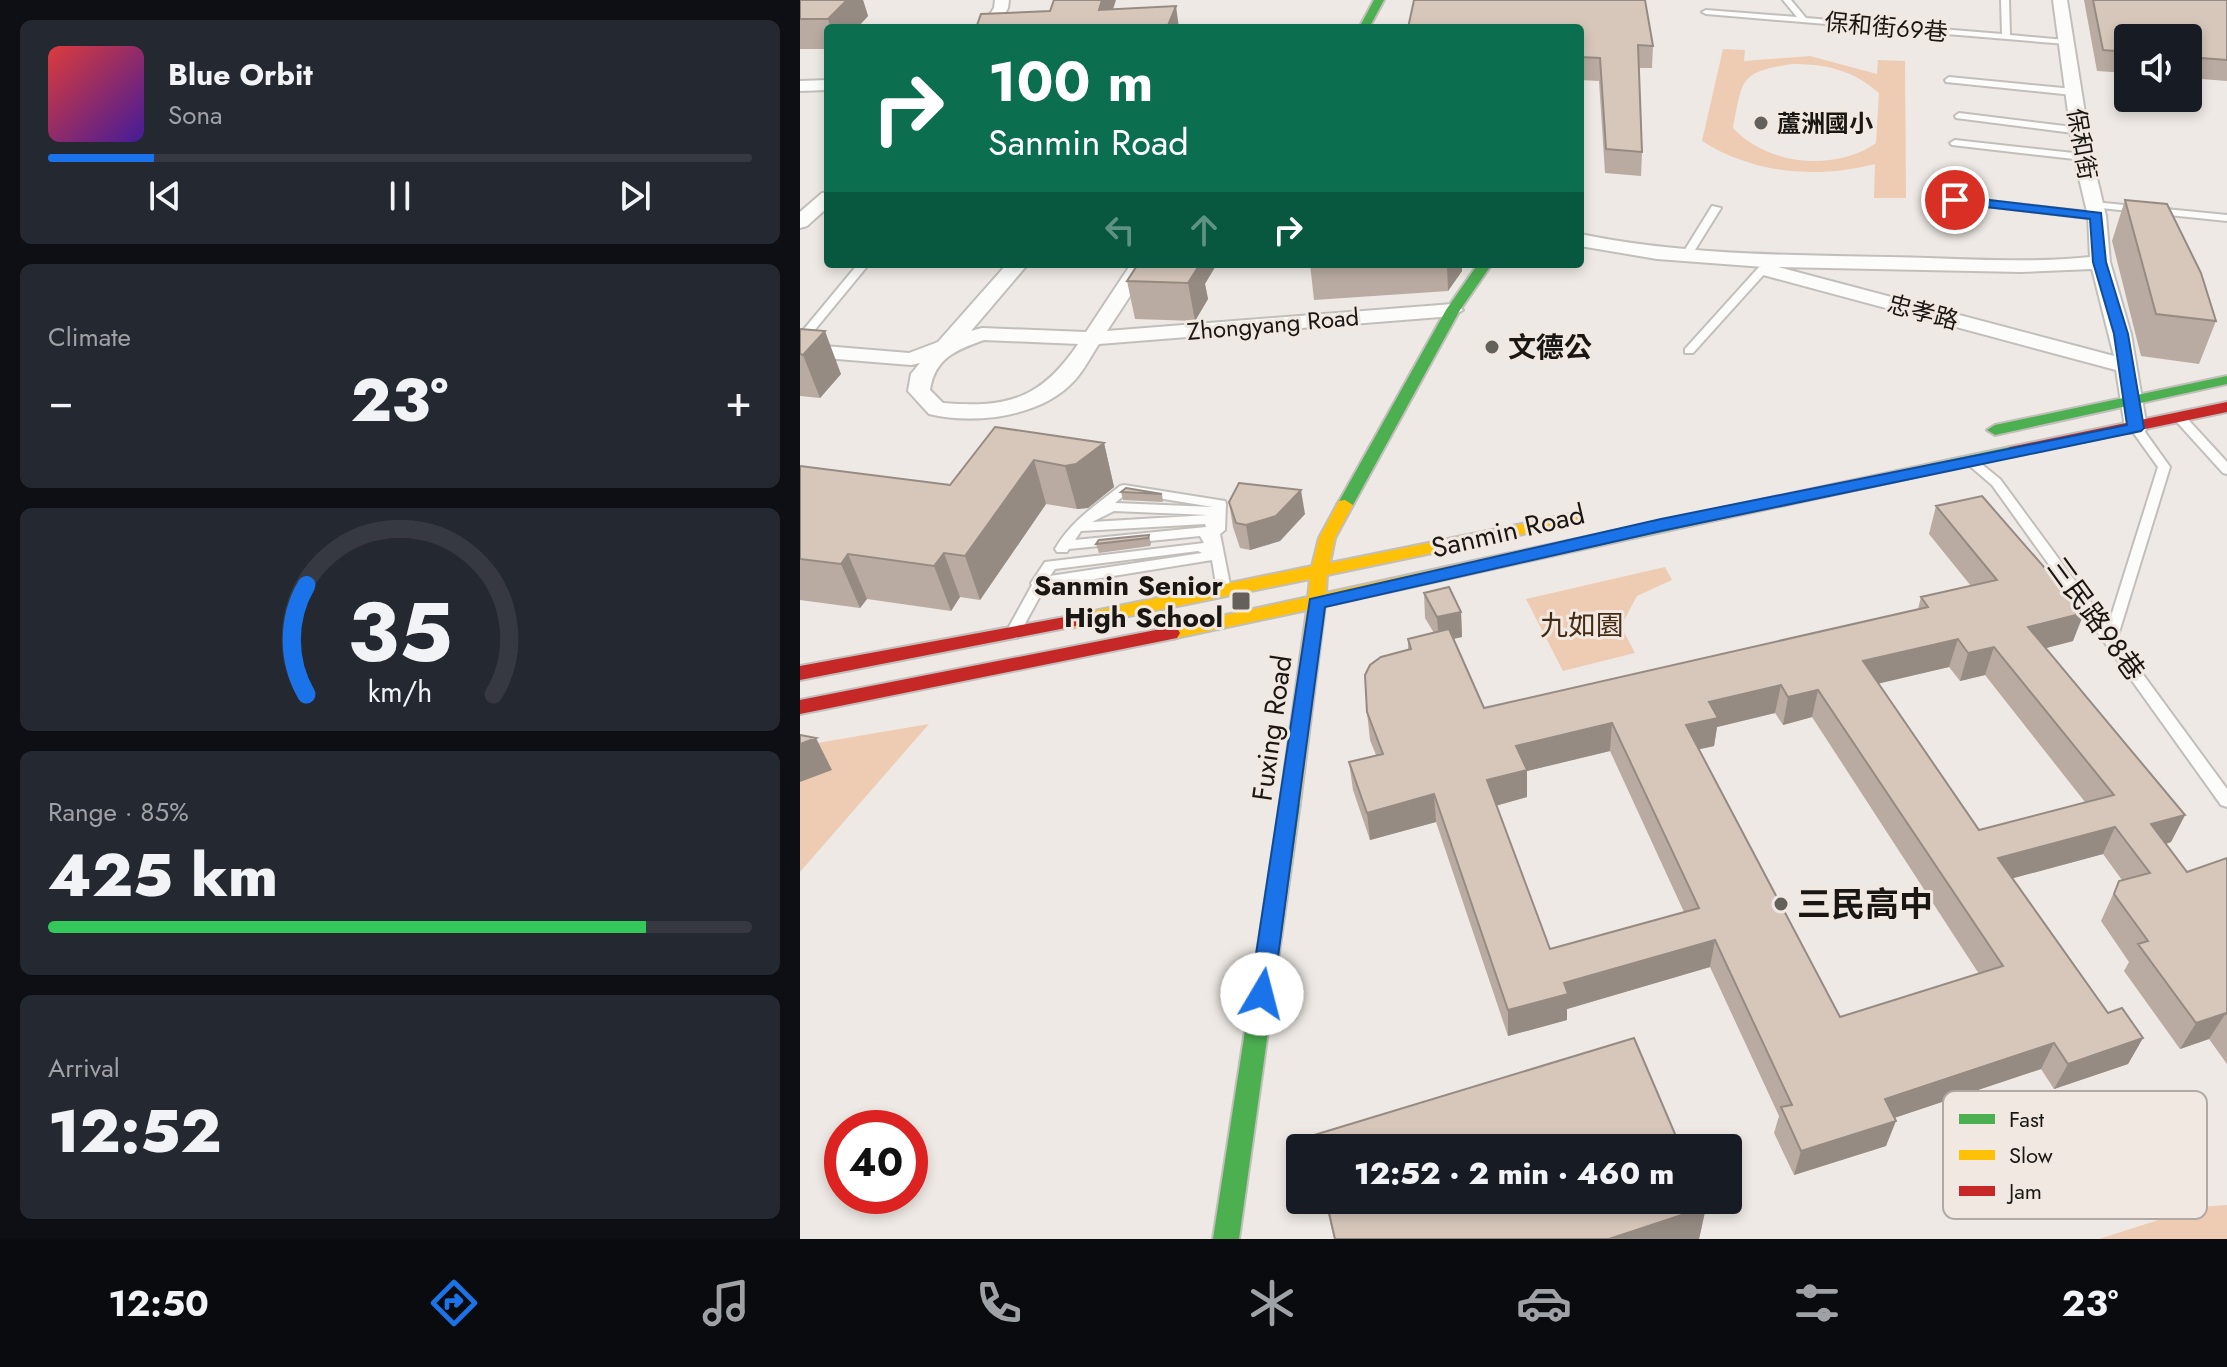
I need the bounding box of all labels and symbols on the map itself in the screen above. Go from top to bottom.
street label: 保和街69巷 [1823,4,1949,50]
place label: 蘆洲國小 [1777,106,1873,141]
street label: 保和街 [2059,106,2105,182]
marker: 蘆洲國小 [1752,114,1770,132]
pin [1921,166,1989,234]
street label: 忠孝路 [1884,286,1962,338]
street label: Zhongyang Road [1186,299,1360,349]
place label: 文德公 [1508,327,1592,368]
marker: 文德公 [1483,338,1501,356]
street label: Sanmin Road [1427,493,1589,569]
street label: 三民路98巷 [2037,549,2155,689]
place label: Sanmin Senior High School [1034,565,1223,638]
marker: Sanmin Senior High School [1230,590,1252,612]
park label: 九如園 [1540,605,1624,646]
street label: Fuxing Road [1241,653,1303,803]
place label: 三民高中 [1797,880,1933,929]
marker: 三民高中 [1772,895,1790,913]
position arrow [1220,952,1304,1036]
legend [1943,1091,2207,1219]
text: Fast [2009,1103,2045,1135]
speed limit sign: 40 [824,1110,928,1214]
text: Slow [2009,1139,2053,1171]
text: Jam [2006,1175,2042,1207]

